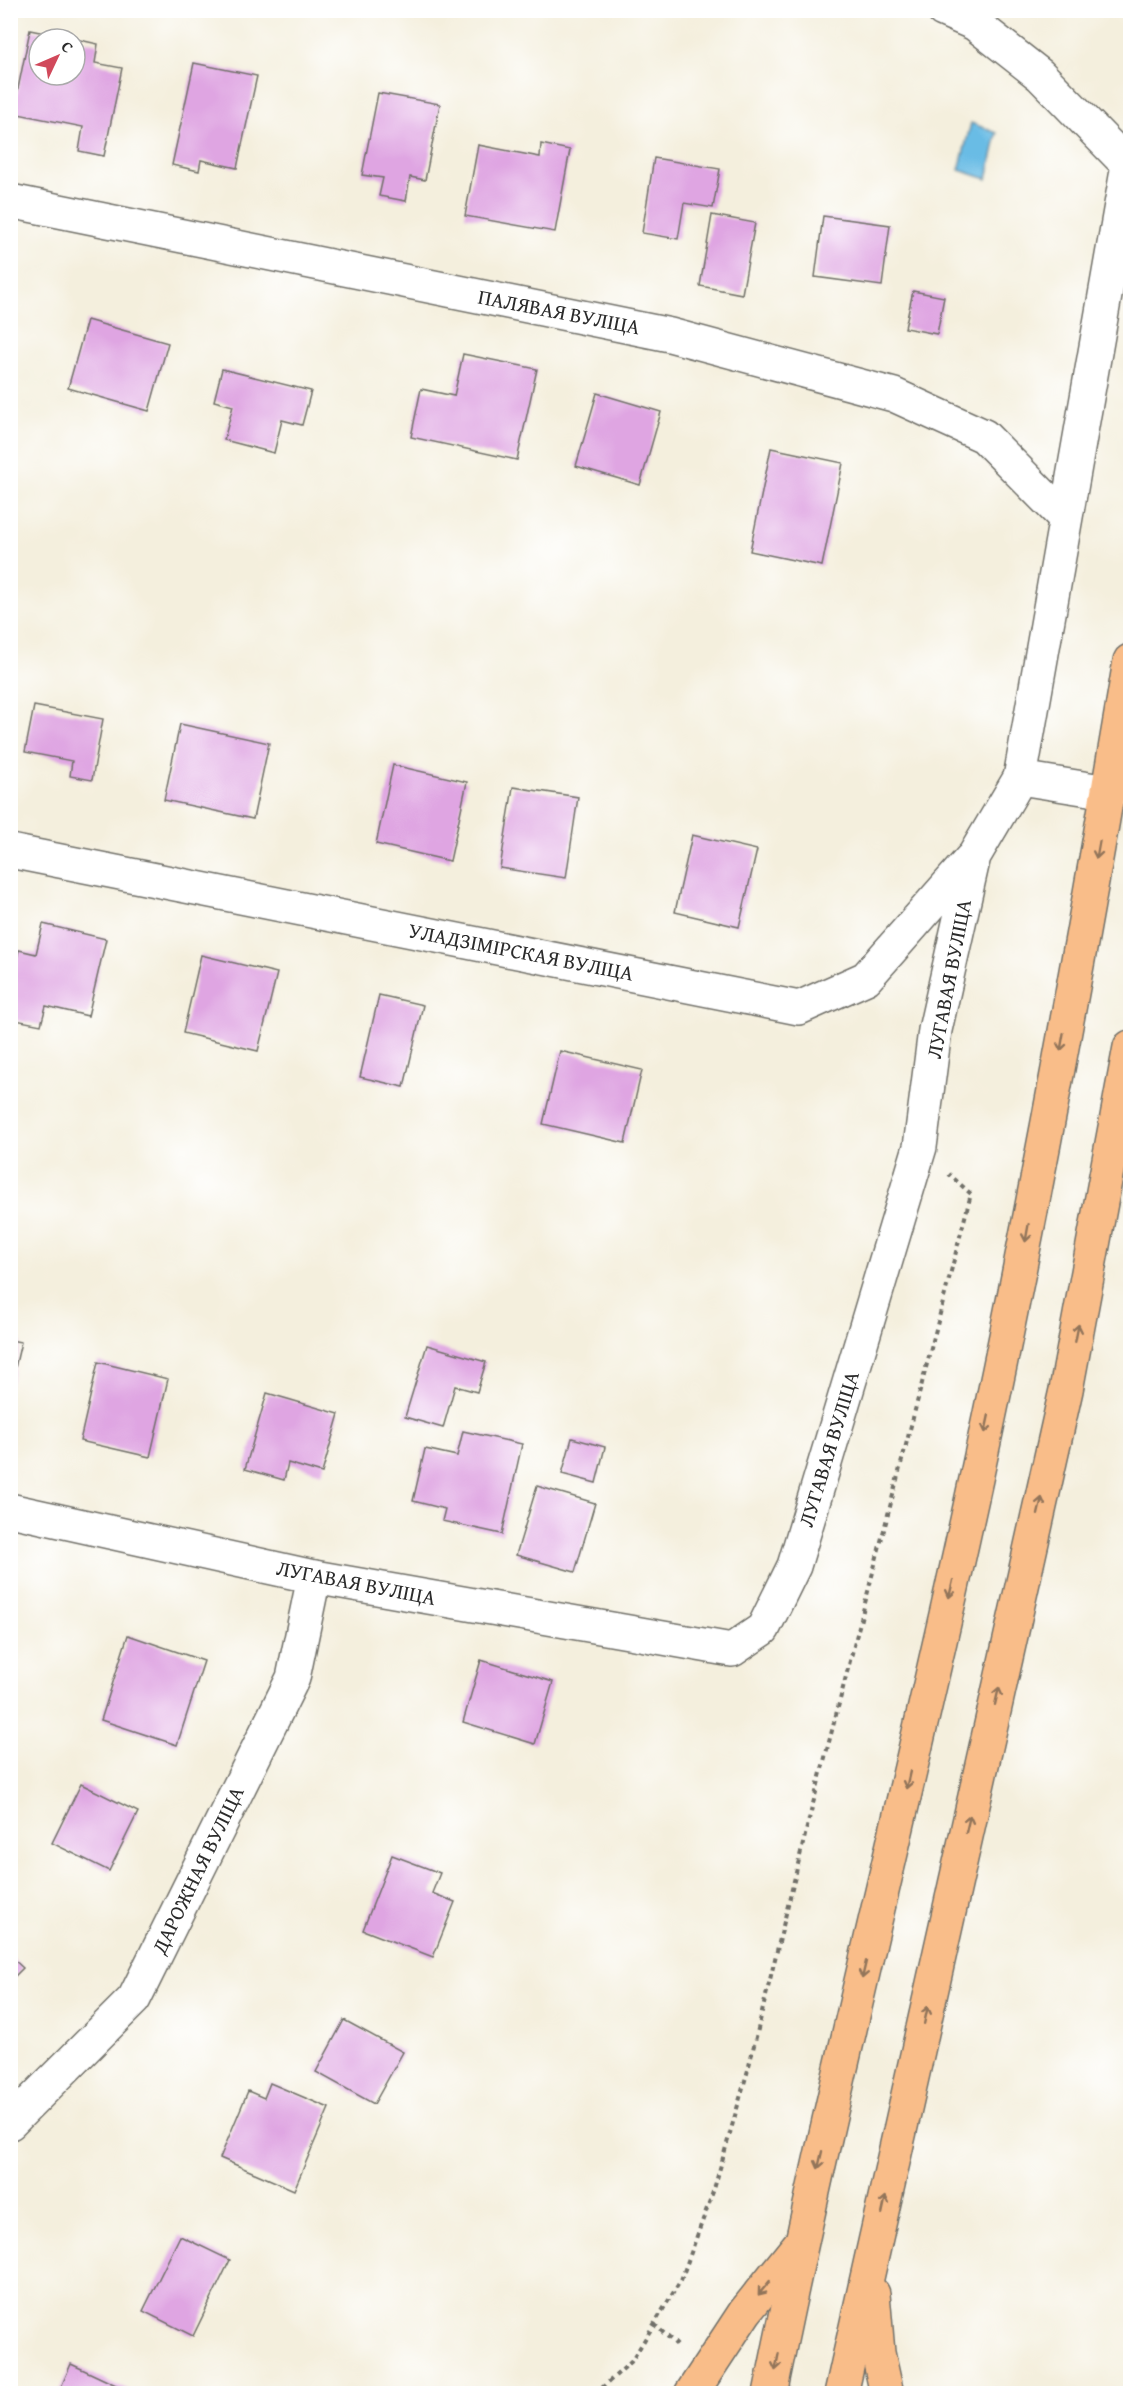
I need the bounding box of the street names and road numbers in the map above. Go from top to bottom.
street label: ПАЛЯВАЯ ВУЛІЦА [475,281,643,342]
street label: ЛУГАВАЯ ВУЛІЦА [918,896,979,1061]
street label: УЛАДЗІМІРСКАЯ ВУЛІЦА [406,914,637,989]
street label: ЛУГАВАЯ ВУЛІЦА [790,1367,867,1531]
street label: ЛУГАВАЯ ВУЛІЦА [274,1552,439,1613]
street label: ДАРОЖНАЯ ВУЛІЦА [143,1780,252,1960]

